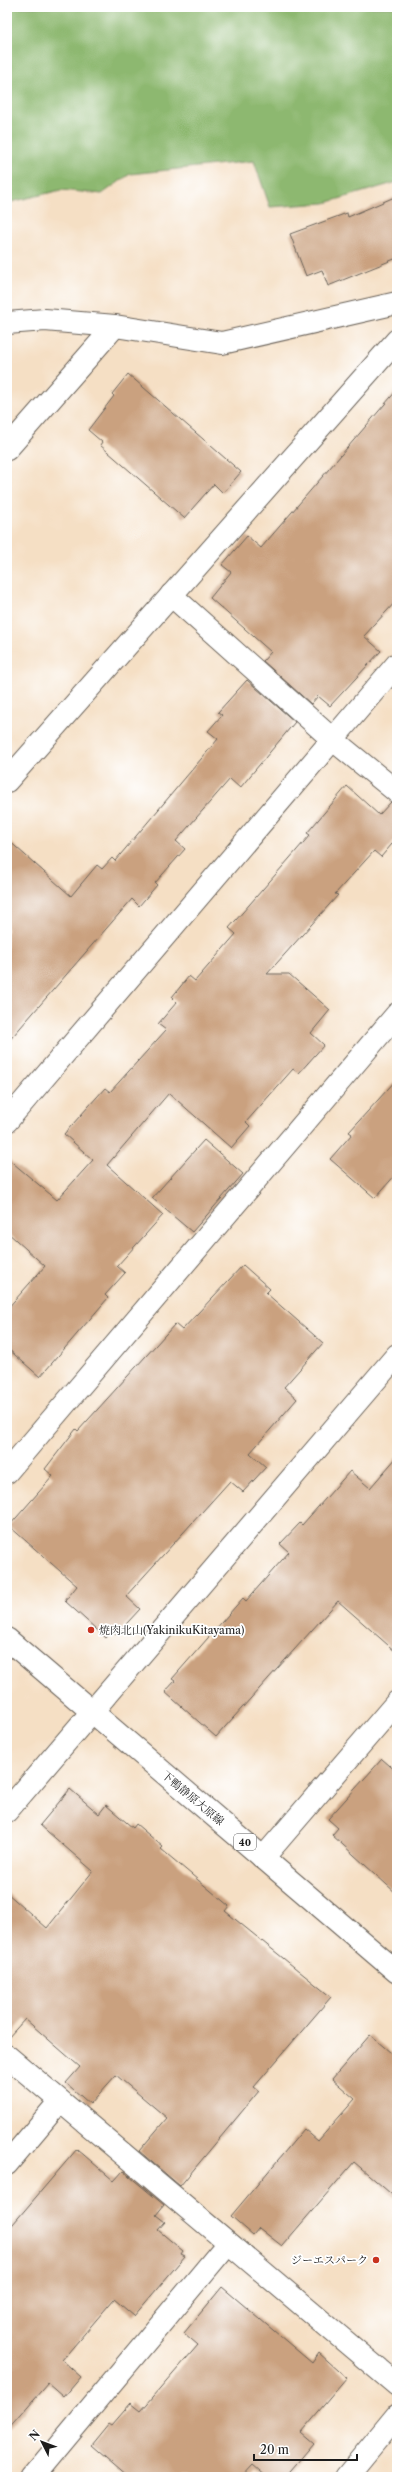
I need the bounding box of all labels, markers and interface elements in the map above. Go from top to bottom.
place label: 焼肉北山(YakinikuKitayama) [99,1623,244,1637]
marker: 焼肉北山(YakinikuKitayama) [86,1625,96,1635]
street label: 下鴨静原大原線 [159,1768,227,1828]
road number: 40 [234,1834,256,1850]
place label: ジーエスパーク [291,2253,368,2267]
marker: ジーエスパーク [371,2255,381,2265]
north arrow [22,2422,62,2462]
text: N [26,2427,43,2444]
scale bar [254,2436,357,2462]
text: 20 m [260,2442,289,2457]

